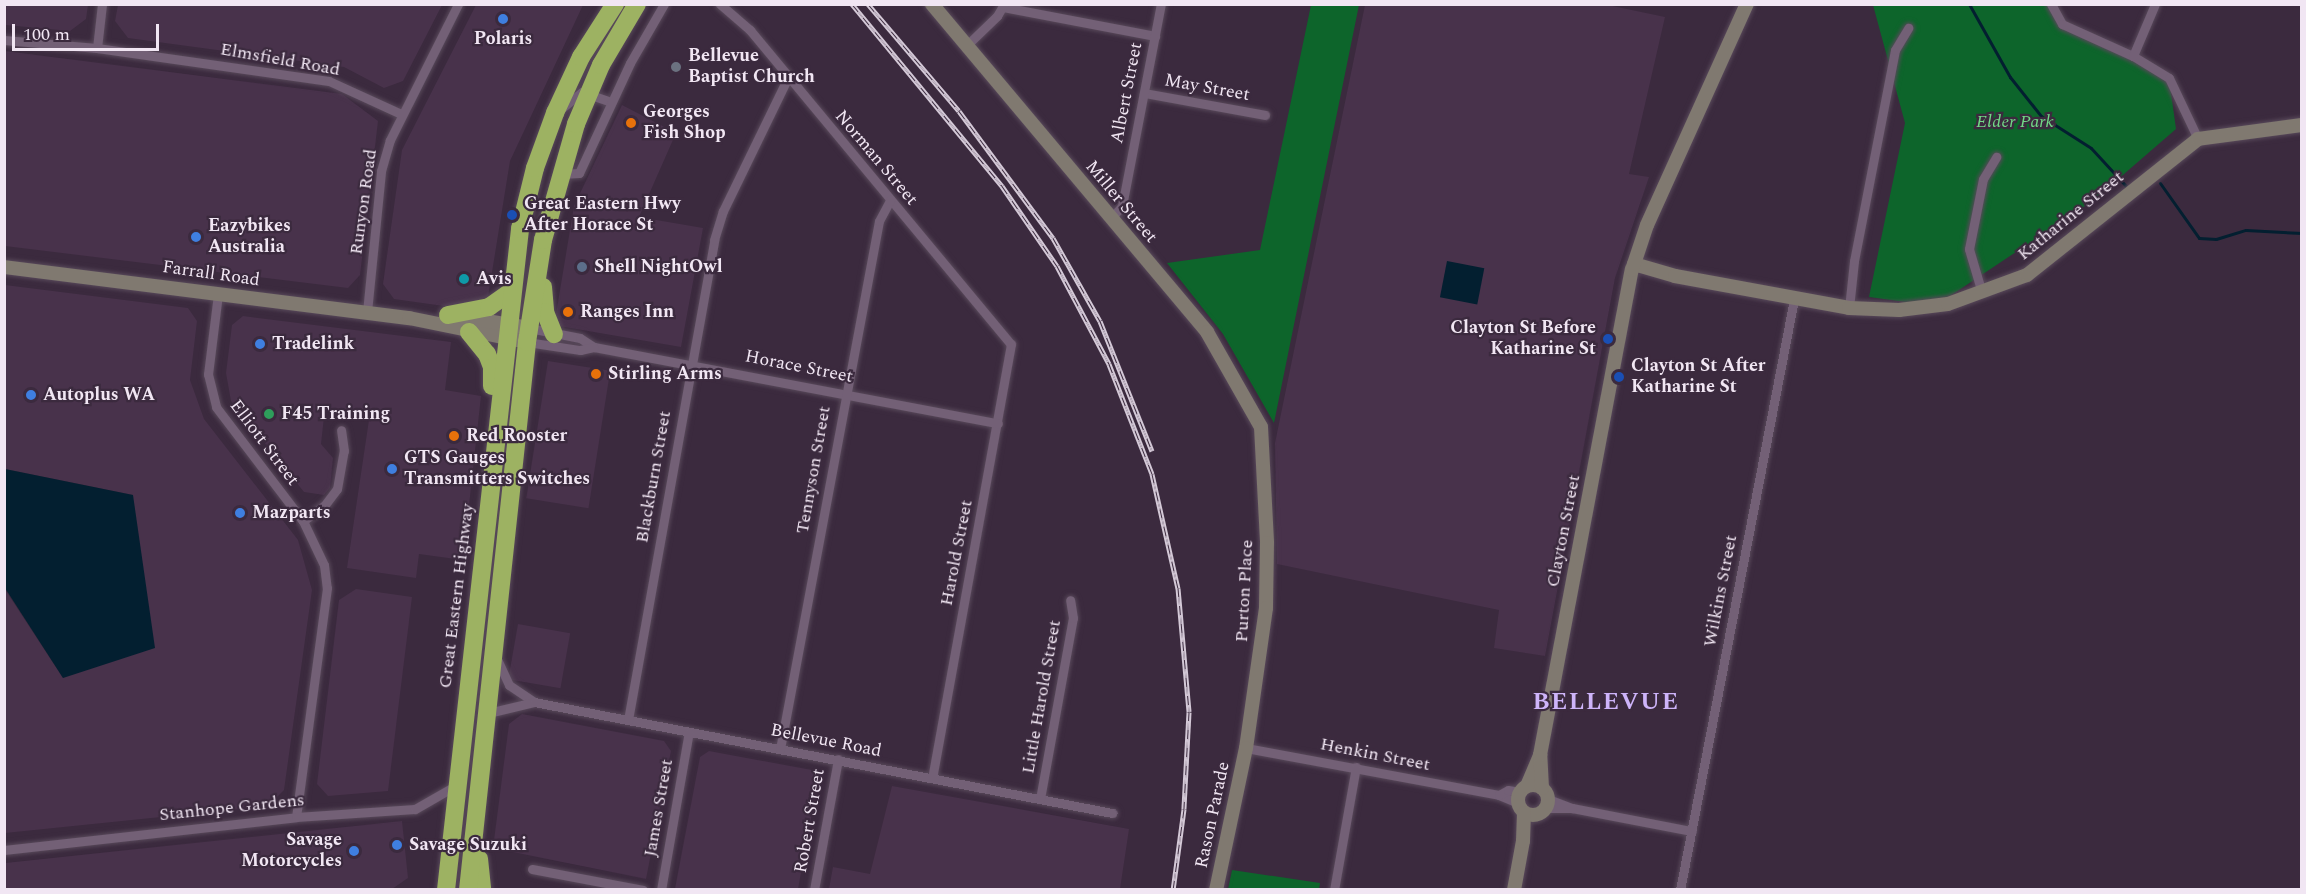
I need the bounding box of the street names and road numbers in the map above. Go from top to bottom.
street label: Elmsfield Road [218,39,342,81]
street label: Albert Street [1107,41,1147,145]
street label: May Street [1163,70,1251,106]
street label: Norman Street [830,106,922,210]
street label: Runyon Road [346,148,382,256]
street label: Miller Street [1080,156,1162,248]
street label: Katharine Street [2013,166,2129,266]
street label: Farrall Road [161,256,261,292]
street label: Horace Street [743,346,855,388]
street label: Elliott Street [225,396,303,490]
street label: Tennyson Street [792,405,836,535]
street label: Blackburn Street [632,409,676,545]
street label: Clayton Street [1543,473,1585,589]
street label: Harold Street [936,498,978,608]
street label: Great Eastern Highway [435,502,479,690]
street label: Wilkins Street [1700,533,1742,649]
street label: Purton Place [1232,539,1258,643]
street label: Little Harold Street [1018,619,1066,775]
street label: Bellevue Road [769,720,883,762]
street label: Henkin Street [1318,734,1432,776]
street label: James Street [640,757,678,859]
street label: Rason Parade [1191,760,1235,870]
street label: Robert Street [790,767,830,875]
street label: Stanhope Gardens [158,790,306,826]

